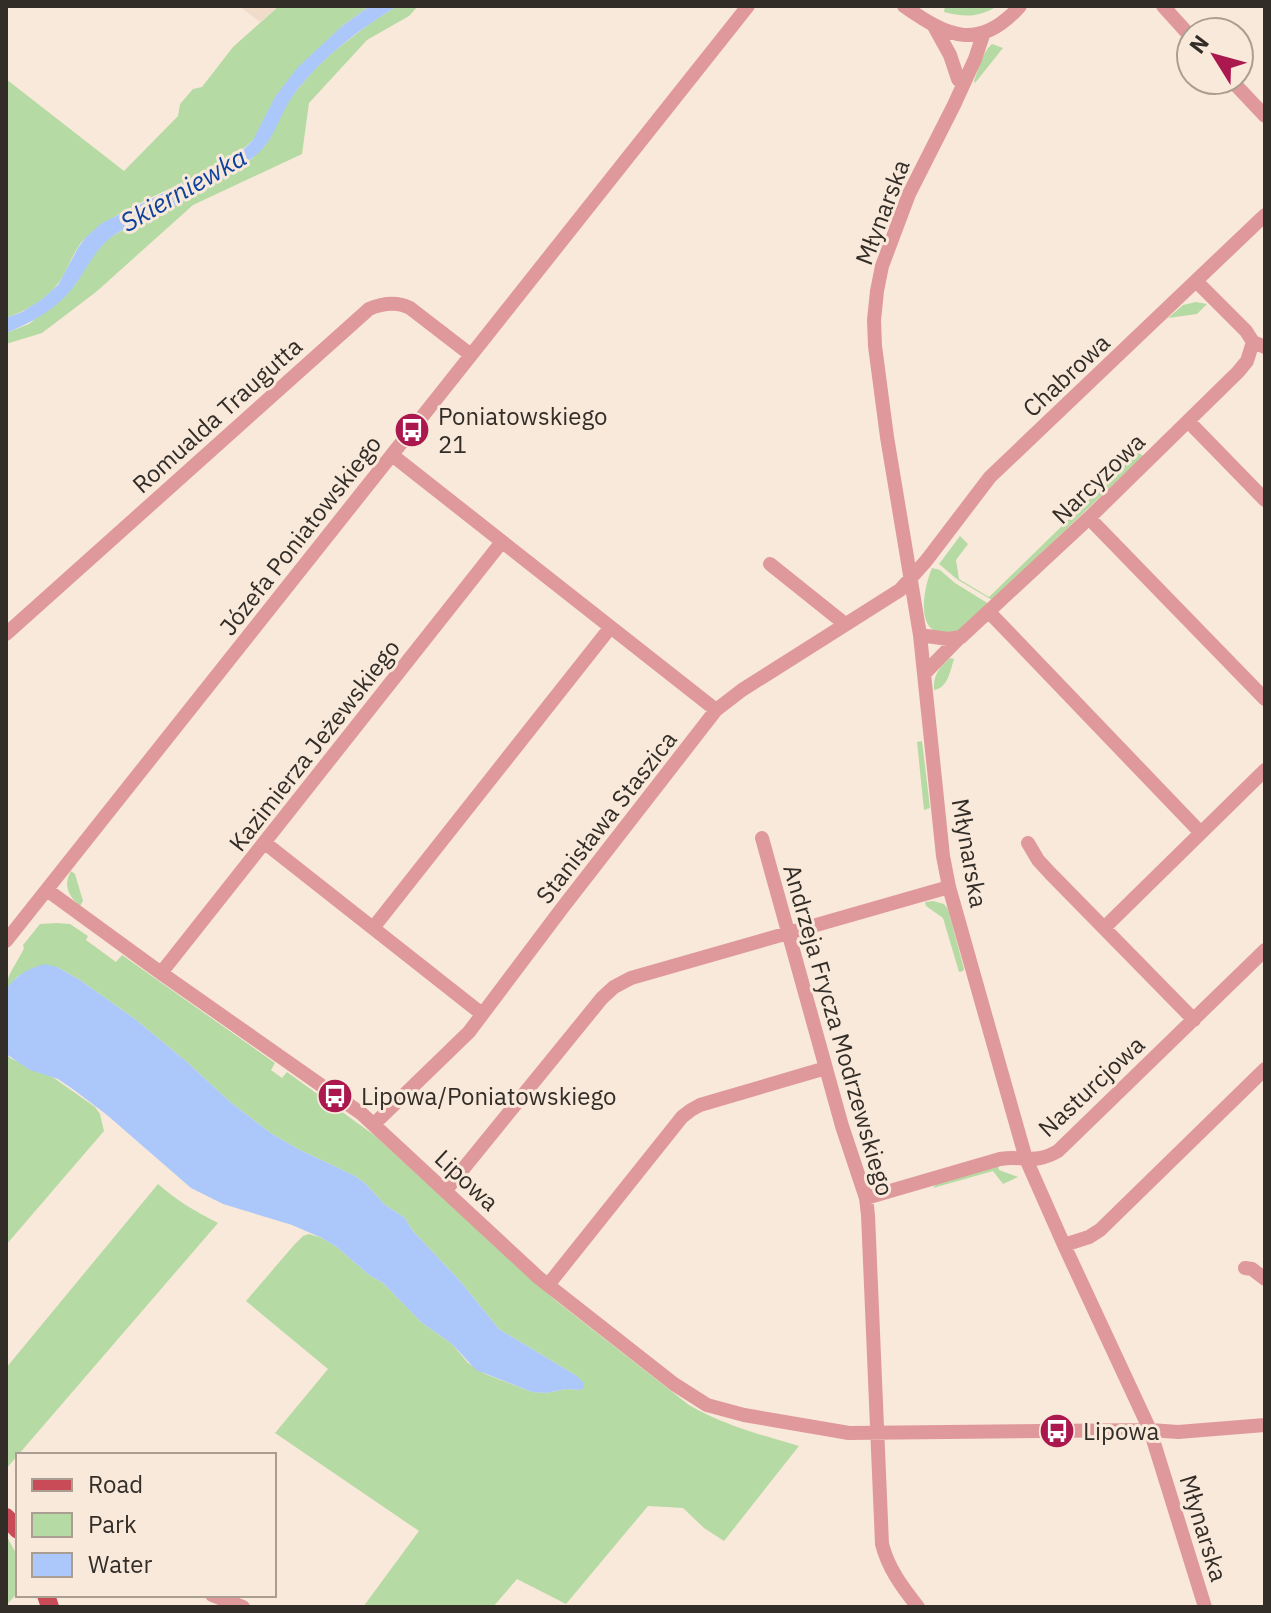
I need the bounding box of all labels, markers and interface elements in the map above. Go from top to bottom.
north arrow [1175,16,1255,96]
text: N [1182,29,1215,59]
water label: Skierniewka [114,139,252,239]
street label: Młynarska [847,155,917,269]
street label: Chabrowa [1015,326,1117,424]
street label: Romualda Traugutta [125,330,309,500]
place label: Poniatowskiego 21 [438,400,607,460]
bus stop icon: Poniatowskiego 21 [393,411,431,449]
street label: Narcyzowa [1045,425,1152,530]
street label: Józefa Poniatowskiego [212,428,388,642]
street label: Kazimierza Jeżewskiego [221,633,407,857]
street label: Stanisława Staszica [528,724,684,910]
street label: Młynarska [945,796,995,910]
street label: Andrzeja Frycza Modrzewskiego [776,861,902,1199]
street label: Nasturcjowa [1031,1028,1151,1144]
bus stop icon: Lipowa/Poniatowskiego [316,1077,354,1115]
place label: Lipowa/Poniatowskiego [361,1080,616,1112]
street label: Lipowa [428,1142,506,1218]
bus stop icon: Lipowa [1038,1412,1076,1450]
place label: Lipowa [1083,1415,1159,1447]
legend [16,1453,276,1597]
text: Road [88,1468,143,1500]
street label: Młynarska [1173,1471,1235,1586]
text: Park [88,1508,137,1540]
text: Water [88,1548,152,1580]

